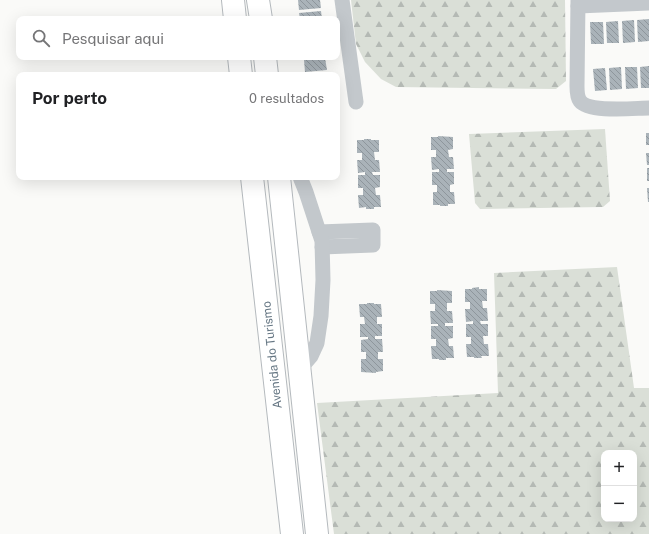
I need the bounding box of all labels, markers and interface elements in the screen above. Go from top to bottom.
search box [16,16,340,60]
icon: search [30,27,52,49]
text: Pesquisar aqui [62,30,164,47]
text: Por perto [32,88,107,108]
text: 0 resultados [249,91,324,106]
street label: Avenida do Turismo [259,300,285,410]
map controls [601,450,637,522]
button: + [601,450,637,486]
button: − [601,486,637,522]

